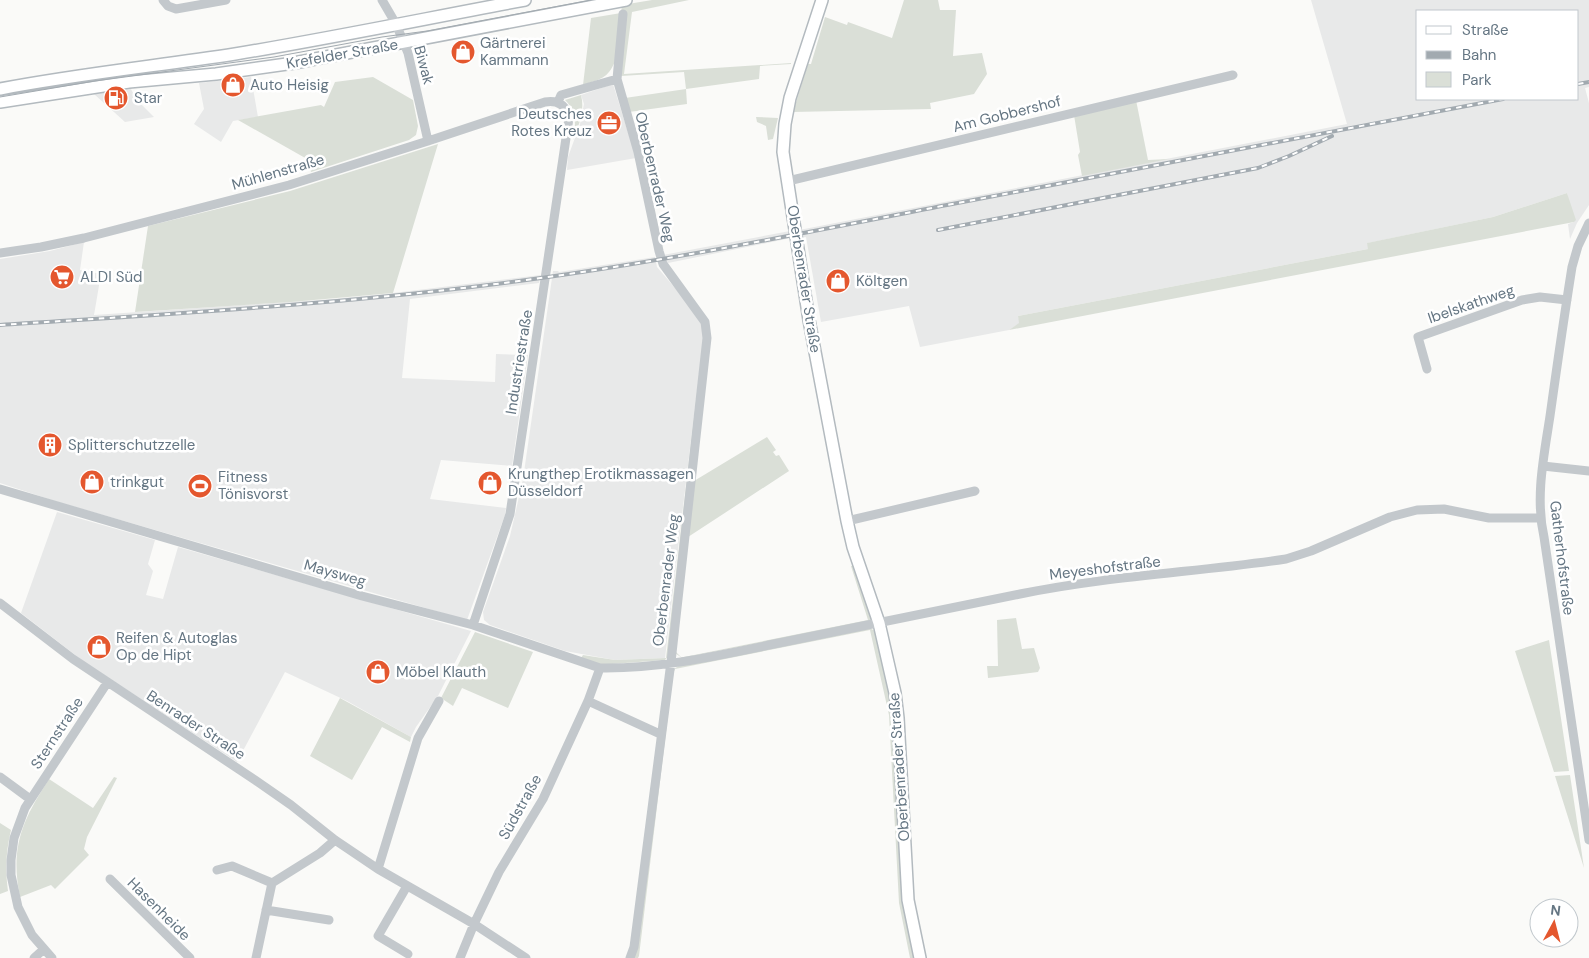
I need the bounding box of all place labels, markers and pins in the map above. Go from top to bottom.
place label: Gärtnerei Kammann [480,33,549,70]
shop icon: Gärtnerei Kammann [450,39,476,65]
shop icon: Auto Heisig [220,72,246,98]
place label: Auto Heisig [250,75,329,95]
fuel station icon: Star [103,85,129,111]
place label: Star [134,88,163,108]
place label: Deutsches Rotes Kreuz [511,104,592,141]
office icon: Deutsches Rotes Kreuz [596,110,622,136]
supermarket icon: ALDI Süd [49,264,75,290]
place label: ALDI Süd [80,267,142,287]
shop icon: Költgen [825,268,851,294]
place label: Költgen [856,271,908,291]
building icon: Splitterschutzzelle [37,432,63,458]
place label: Splitterschutzzelle [68,435,195,455]
place label: Krungthep Erotikmassagen Düsseldorf [508,464,694,501]
place label: Fitness Tönisvorst [218,467,288,504]
shop icon: trinkgut [79,469,105,495]
shop icon: Krungthep Erotikmassagen Düsseldorf [477,470,503,496]
place label: trinkgut [110,472,164,492]
sports icon: Fitness Tönisvorst [187,473,213,499]
place label: Reifen & Autoglas Op de Hipt [116,628,238,665]
shop icon: Reifen & Autoglas Op de Hipt [86,634,112,660]
shop icon: Möbel Klauth [365,659,391,685]
place label: Möbel Klauth [396,662,486,682]

